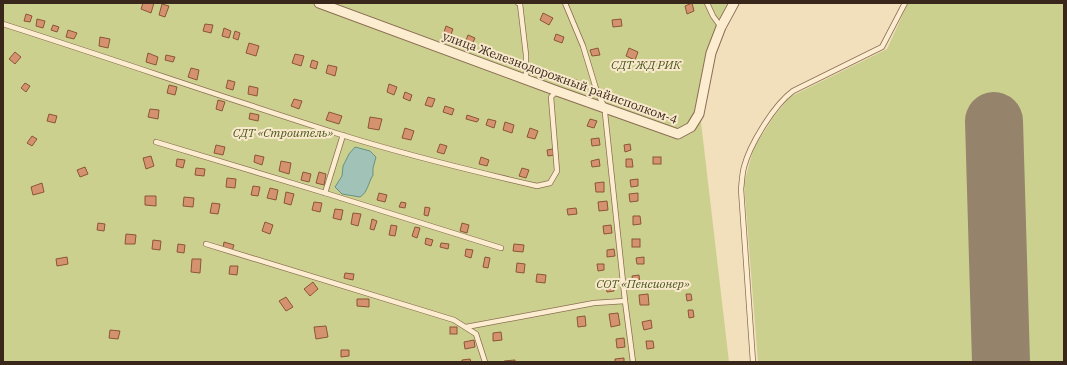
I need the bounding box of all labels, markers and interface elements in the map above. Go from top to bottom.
street label: улица Железнодорожный райисполком-4 [441,28,680,127]
park label: СДТ ЖД РИК [611,57,682,72]
park label: СДТ «Строитель» [233,125,333,140]
park label: СОТ «Пенсионер» [596,276,690,291]

